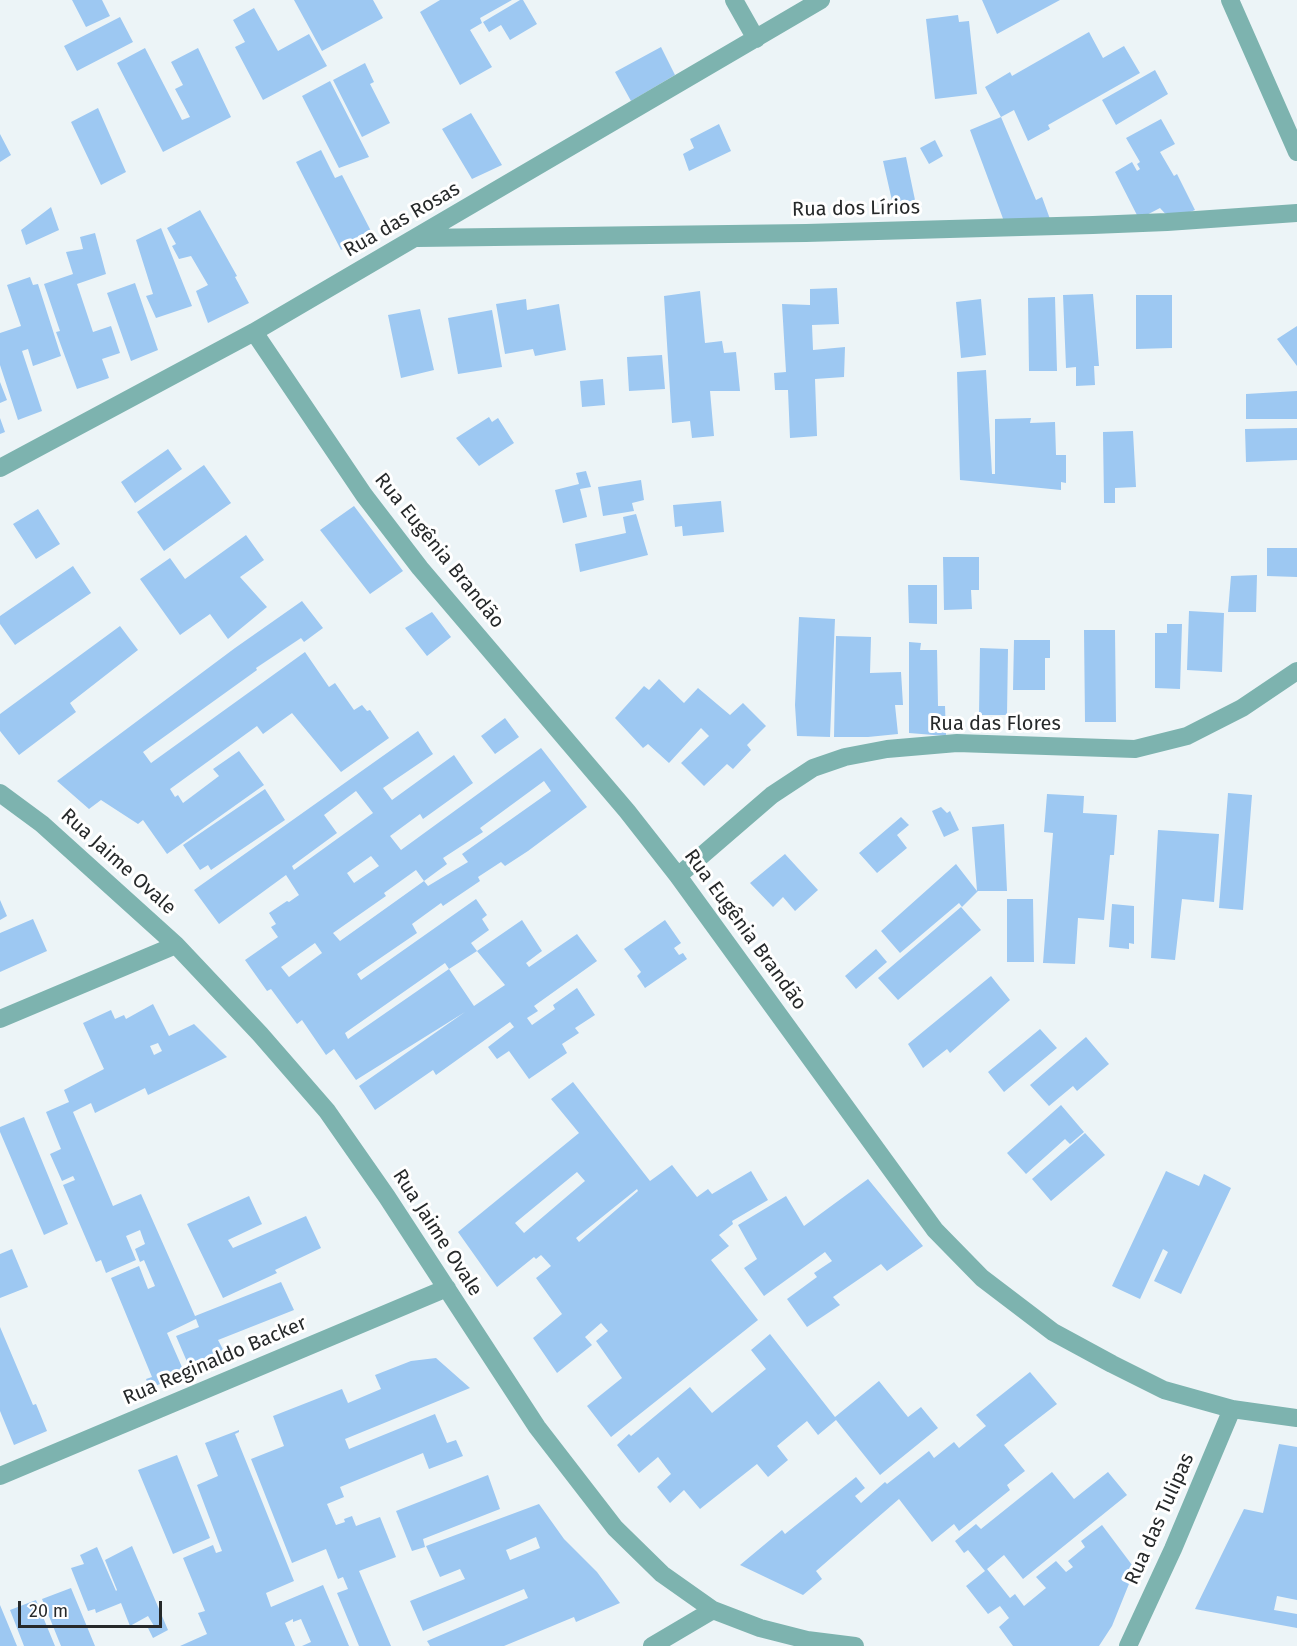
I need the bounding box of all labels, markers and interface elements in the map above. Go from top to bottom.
street label: Rua das Rosas [340,177,464,263]
street label: Rua dos Lírios [792,196,920,222]
street label: Rua Eugênia Brandão [369,469,509,633]
street label: Rua das Flores [929,712,1061,736]
street label: Rua Jaime Ovale [56,804,180,920]
street label: Rua Eugênia Brandão [679,845,811,1015]
street label: Rua Jaime Ovale [387,1165,487,1301]
street label: Rua Reginaldo Backer [120,1311,310,1411]
street label: Rua das Tulipas [1120,1449,1200,1589]
scale bar [21,1589,165,1627]
text: 20 m [29,1600,68,1622]

